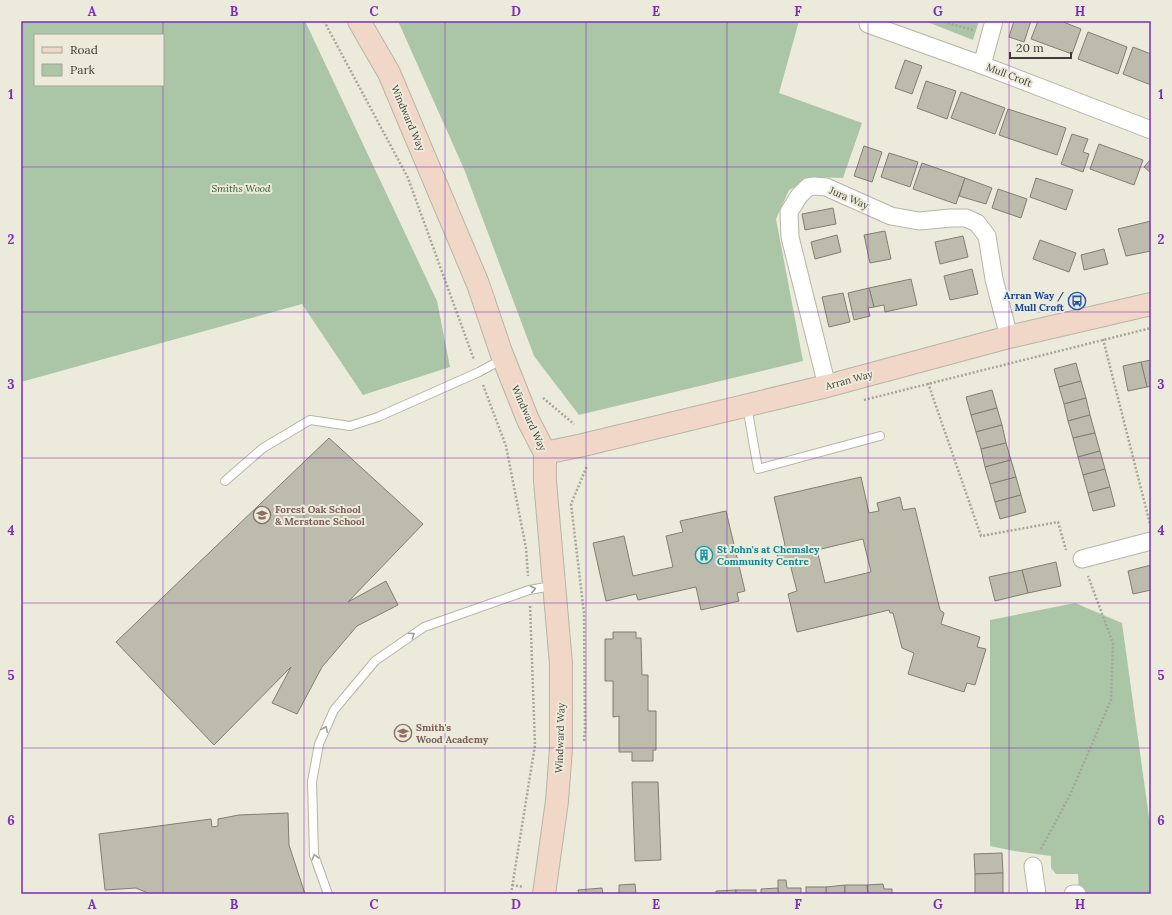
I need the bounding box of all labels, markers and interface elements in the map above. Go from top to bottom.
text: A [88,3,97,20]
text: B [230,3,239,20]
text: C [370,3,379,20]
text: D [511,3,521,20]
text: E [652,3,660,20]
text: F [794,3,802,20]
text: G [933,3,943,20]
text: H [1075,3,1085,20]
legend [34,34,164,86]
scale bar [1010,34,1071,60]
text: 20 m [1016,40,1044,55]
text: Road [70,42,98,57]
street label: Mull Croft [984,60,1034,90]
text: Park [70,62,96,77]
street label: Windward Way [388,83,428,154]
text: 1 [8,86,14,103]
text: 1 [1158,86,1164,103]
park label: Smiths Wood [211,182,271,195]
street label: Jura Way [826,183,871,212]
text: 2 [8,231,15,248]
text: 2 [1158,231,1165,248]
place label: Arran Way / Mull Croft [1004,289,1065,314]
bus stop icon: Arran Way / Mull Croft [1067,291,1087,311]
street label: Arran Way [823,367,875,393]
text: 3 [7,376,15,393]
text: 3 [1157,376,1165,393]
street label: Windward Way [509,383,550,453]
place label: Forest Oak School & Merstone School [275,503,365,528]
school or university icon: Forest Oak School & Merstone School [252,505,272,525]
text: 4 [7,522,15,539]
text: 4 [1157,522,1165,539]
place label: St John's at Chemsley Community Centre [717,543,820,568]
building icon: St John's at Chemsley Community Centre [694,545,714,565]
one-way arrow [529,586,536,594]
one-way arrow [407,633,414,640]
text: 5 [7,667,15,684]
text: 5 [1157,667,1165,684]
street label: Windward Way [552,702,568,773]
place label: Smith's Wood Academy [416,721,489,746]
school or university icon: Smith's Wood Academy [393,723,413,743]
one-way arrow [321,726,329,733]
text: 6 [7,812,15,829]
text: 6 [1157,812,1165,829]
one-way arrow [312,854,320,860]
text: A [88,896,97,913]
text: B [230,896,239,913]
text: C [370,896,379,913]
text: D [511,896,521,913]
text: E [652,896,660,913]
text: F [794,896,802,913]
text: G [933,896,943,913]
text: H [1075,896,1085,913]

